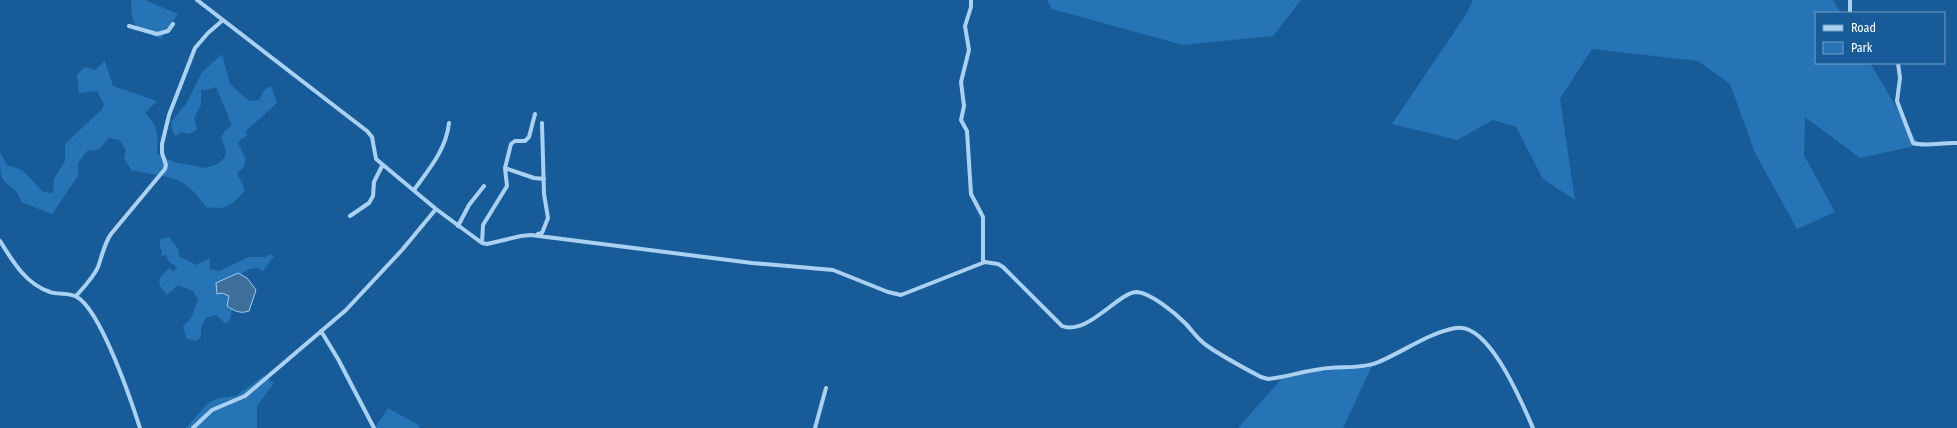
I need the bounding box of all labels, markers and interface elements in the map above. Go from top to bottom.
legend [1815,12,1945,64]
text: Road [1851,21,1876,35]
text: Park [1851,41,1873,55]

